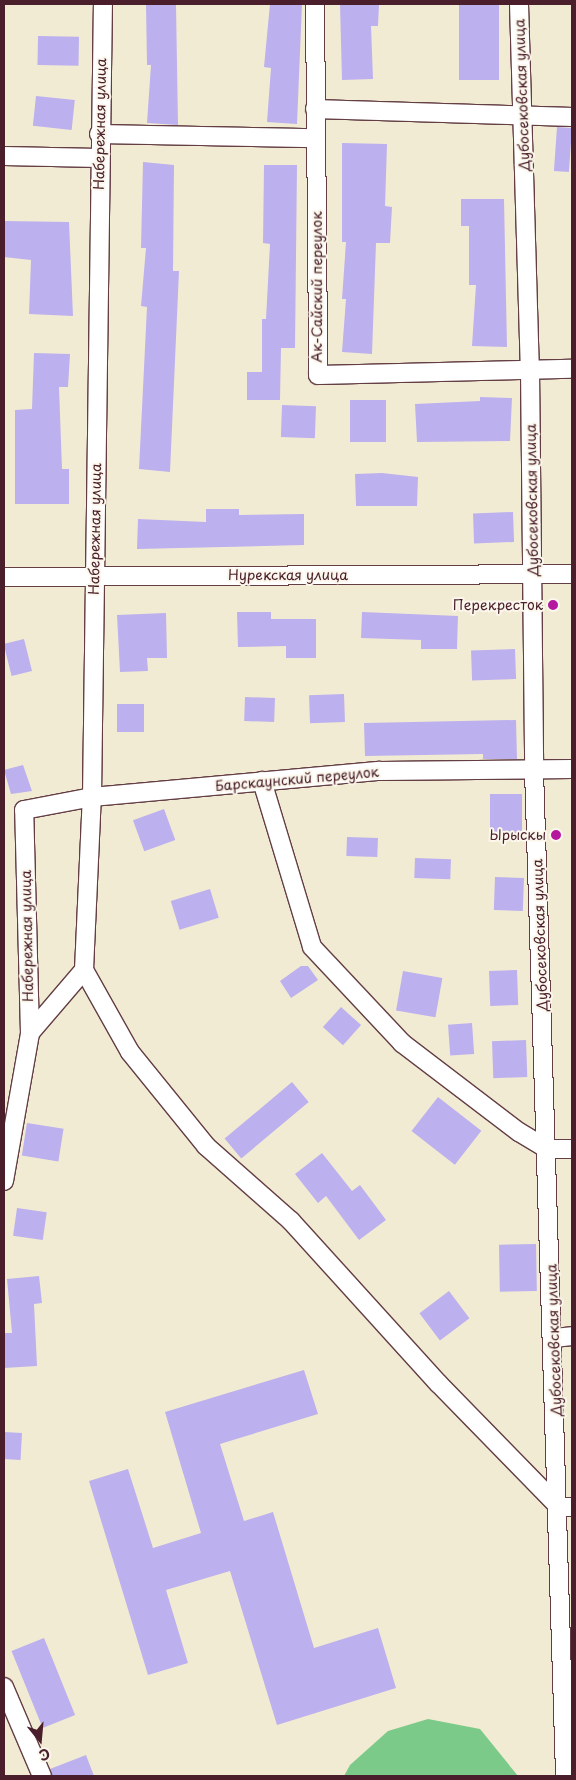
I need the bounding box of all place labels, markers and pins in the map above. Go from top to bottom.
place label: Перекресток [453,597,543,613]
marker: Перекресток [547,599,559,611]
place label: Ырыскы [489,827,546,843]
marker: Ырыскы [550,829,562,841]

